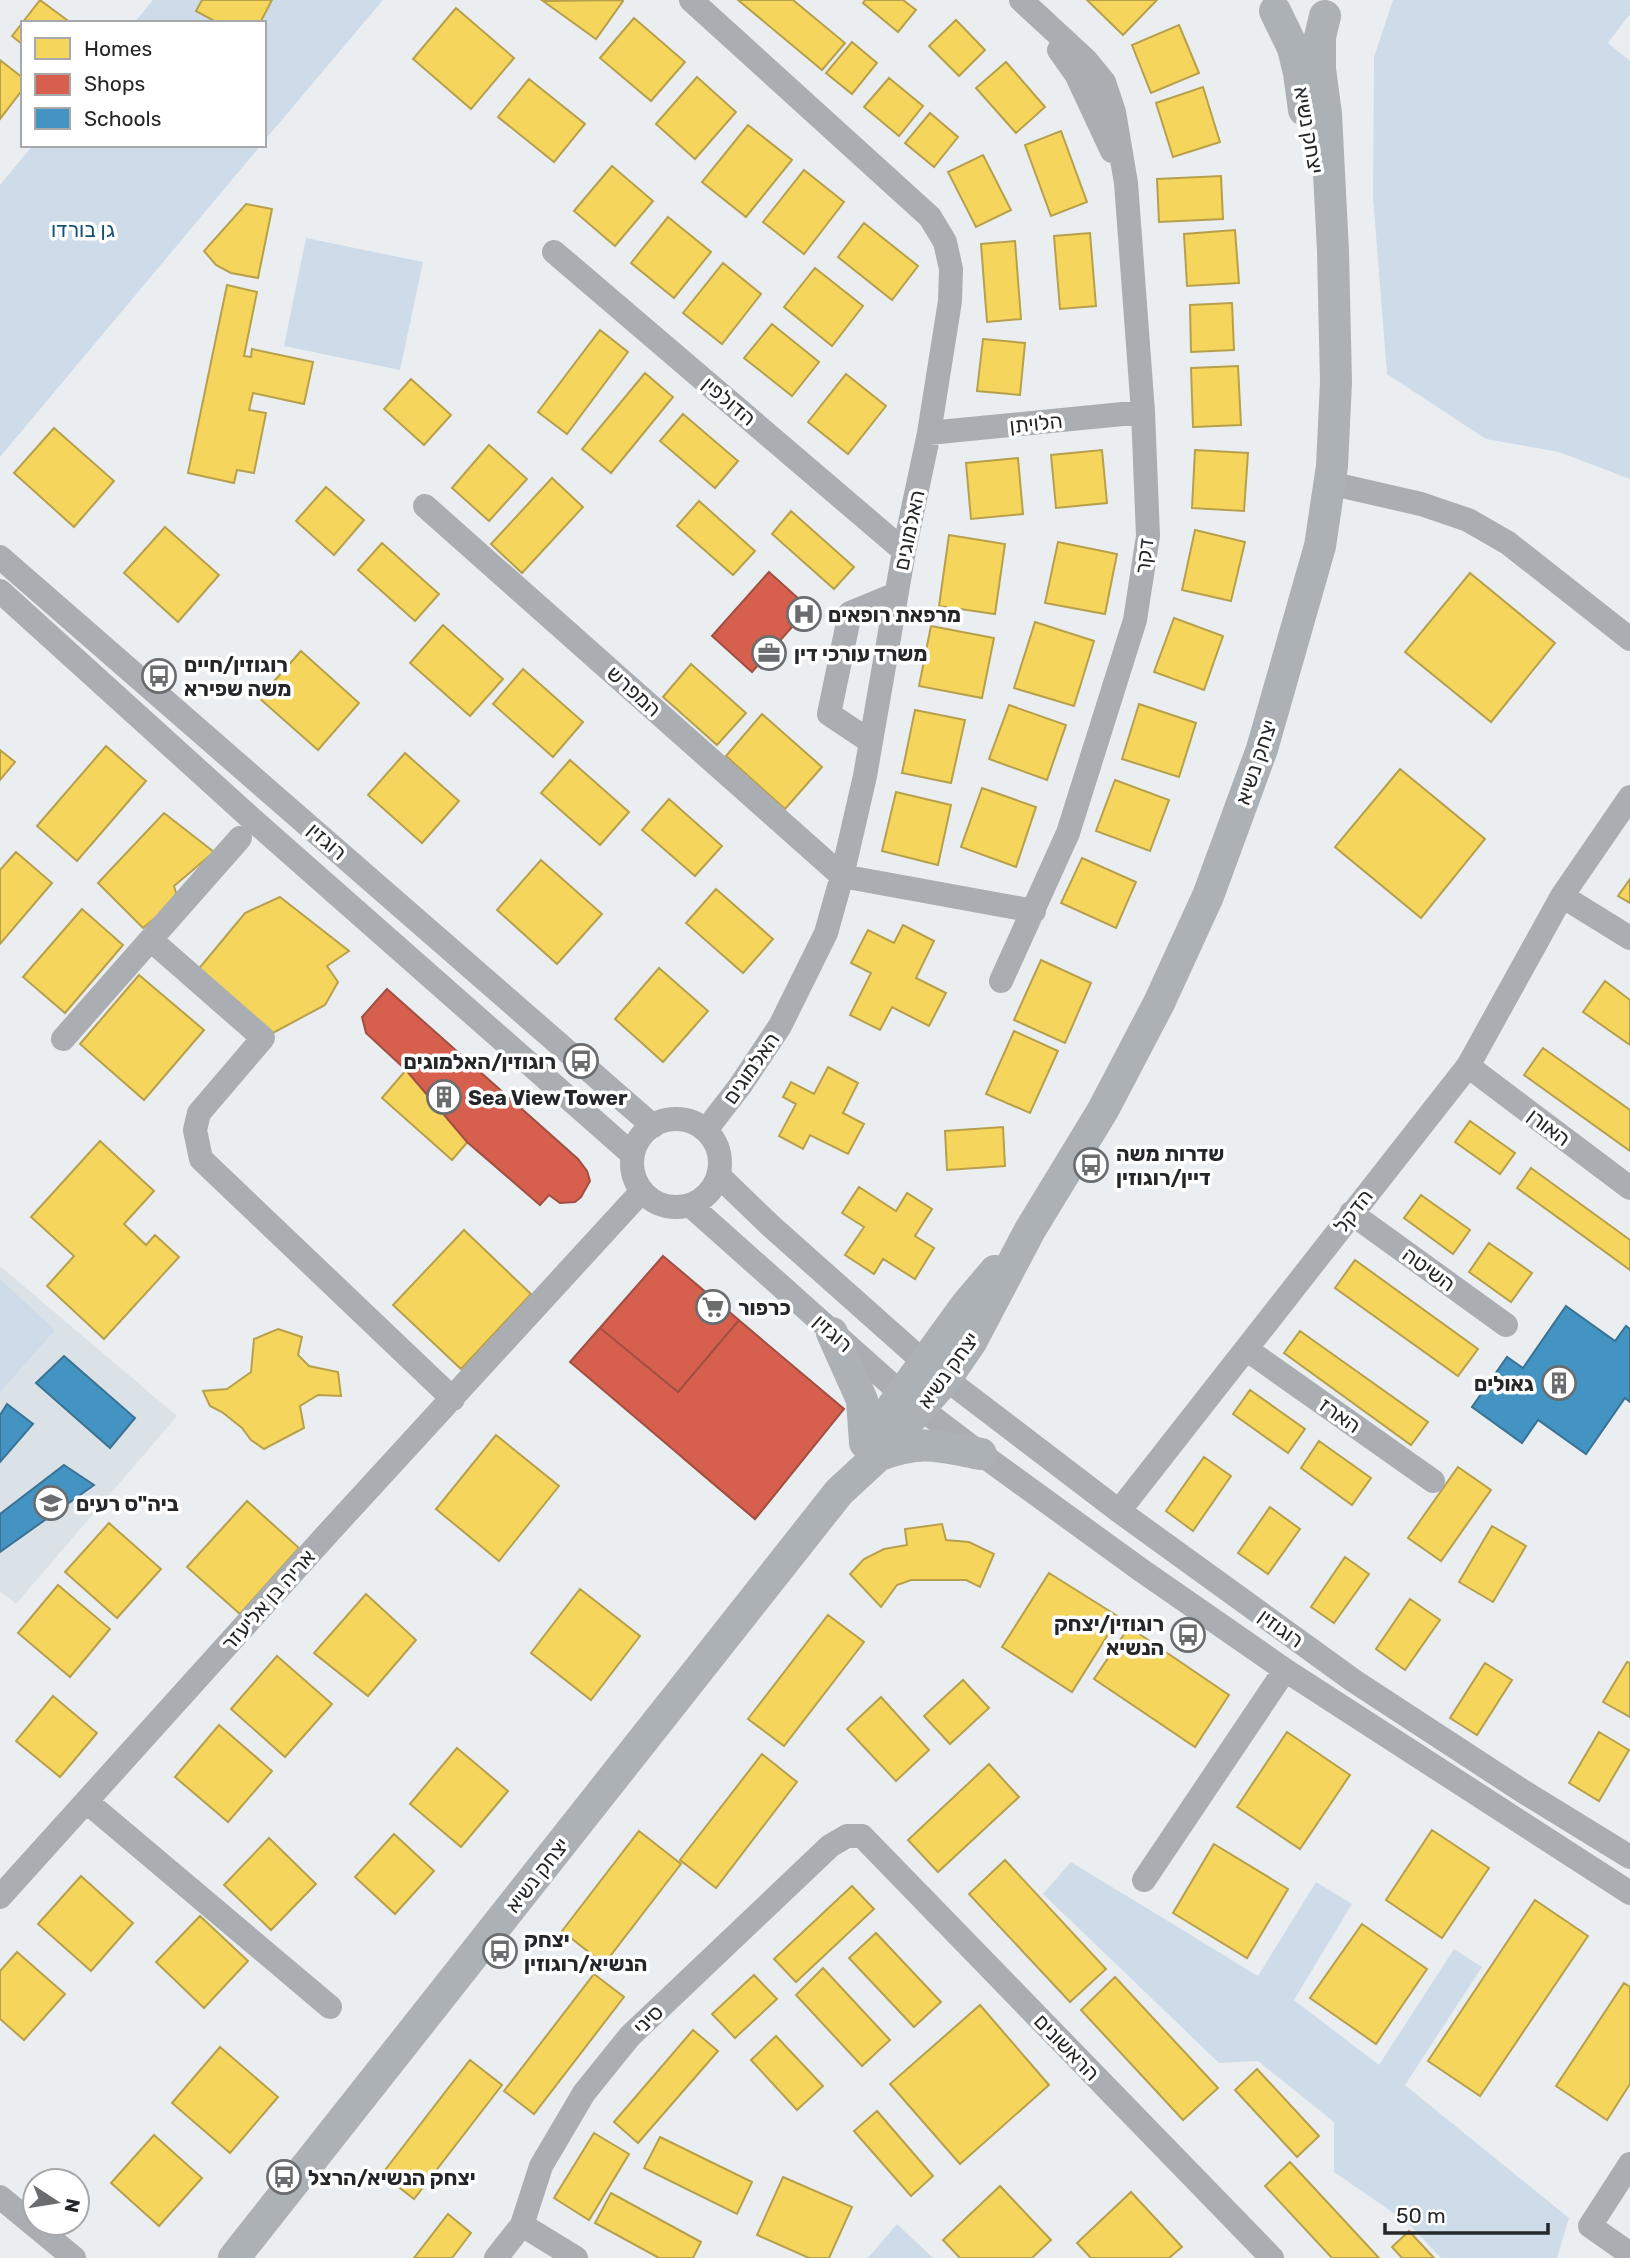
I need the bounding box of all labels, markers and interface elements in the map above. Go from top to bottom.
legend [21,21,266,147]
text: Homes [84,36,152,61]
text: Shops [84,71,145,96]
street label: יצחק נשיא [1289,84,1329,176]
text: Schools [84,106,161,131]
park label: גן בורדו [51,217,115,242]
street label: הדולפין [697,371,761,431]
street label: הלויתן [1008,408,1064,438]
street label: האלמוגים [888,488,930,572]
street label: דקר [1129,537,1159,575]
hospital icon: מרפאת רופאים [785,595,823,633]
place label: מרפאת רופאים [828,602,961,627]
office icon: משרד עורכי דין [750,634,788,672]
place label: משרד עורכי דין [794,641,928,666]
place label: רוגוזין/חיים משה שפירא [184,652,291,701]
bus stop icon: רוגוזין/חיים משה שפירא [140,657,178,695]
street label: המפרש [602,660,666,722]
street label: יצחק נשיא [1230,716,1282,808]
street label: רוגזין [302,817,352,865]
street label: האלמוגים [717,1027,785,1109]
bus stop icon: רוגוזין/האלמוגים [562,1042,600,1080]
place label: רוגוזין/האלמוגים [403,1049,556,1074]
building icon: Sea View Tower [425,1078,463,1116]
place label: Sea View Tower [468,1085,628,1110]
street label: האורן [1523,1103,1575,1151]
place label: שדרות משה דיין/רוגוזין [1116,1141,1224,1190]
bus stop icon: שדרות משה דיין/רוגוזין [1072,1146,1110,1184]
street label: הדקל [1328,1184,1378,1238]
street label: השיטה [1398,1242,1460,1296]
supermarket icon: כרפור [694,1288,732,1326]
place label: כרפור [738,1295,791,1320]
street label: רוגזין [808,1309,858,1357]
street label: יצחק נשיא [912,1327,984,1413]
building icon: גאולים [1540,1364,1578,1402]
place label: גאולים [1474,1371,1534,1396]
street label: הארז [1314,1392,1366,1438]
school or university icon: ביה"ס רעים [32,1484,70,1522]
place label: ביה"ס רעים [76,1491,179,1516]
street label: אריה בן אליעזר [216,1544,320,1656]
street label: רוגוזין [1254,1603,1308,1653]
place label: רוגוזין/יצחק הנשיא [1054,1611,1164,1660]
bus stop icon: רוגוזין/יצחק הנשיא [1169,1616,1207,1654]
street label: יצחק נשיא [500,1833,574,1917]
place label: יצחק הנשיא/רוגוזין [524,1927,647,1976]
bus stop icon: יצחק הנשיא/רוגוזין [481,1932,519,1970]
street label: סיני [628,1999,668,2039]
street label: הראשונים [1029,2008,1105,2086]
bus stop icon: יצחק הנשיא/הרצל [265,2158,303,2196]
place label: יצחק הנשיא/הרצל [308,2165,476,2190]
north arrow [21,2167,91,2237]
scale bar [1385,2192,1548,2236]
text: N [59,2196,85,2215]
text: 50 m [1396,2203,1446,2228]

